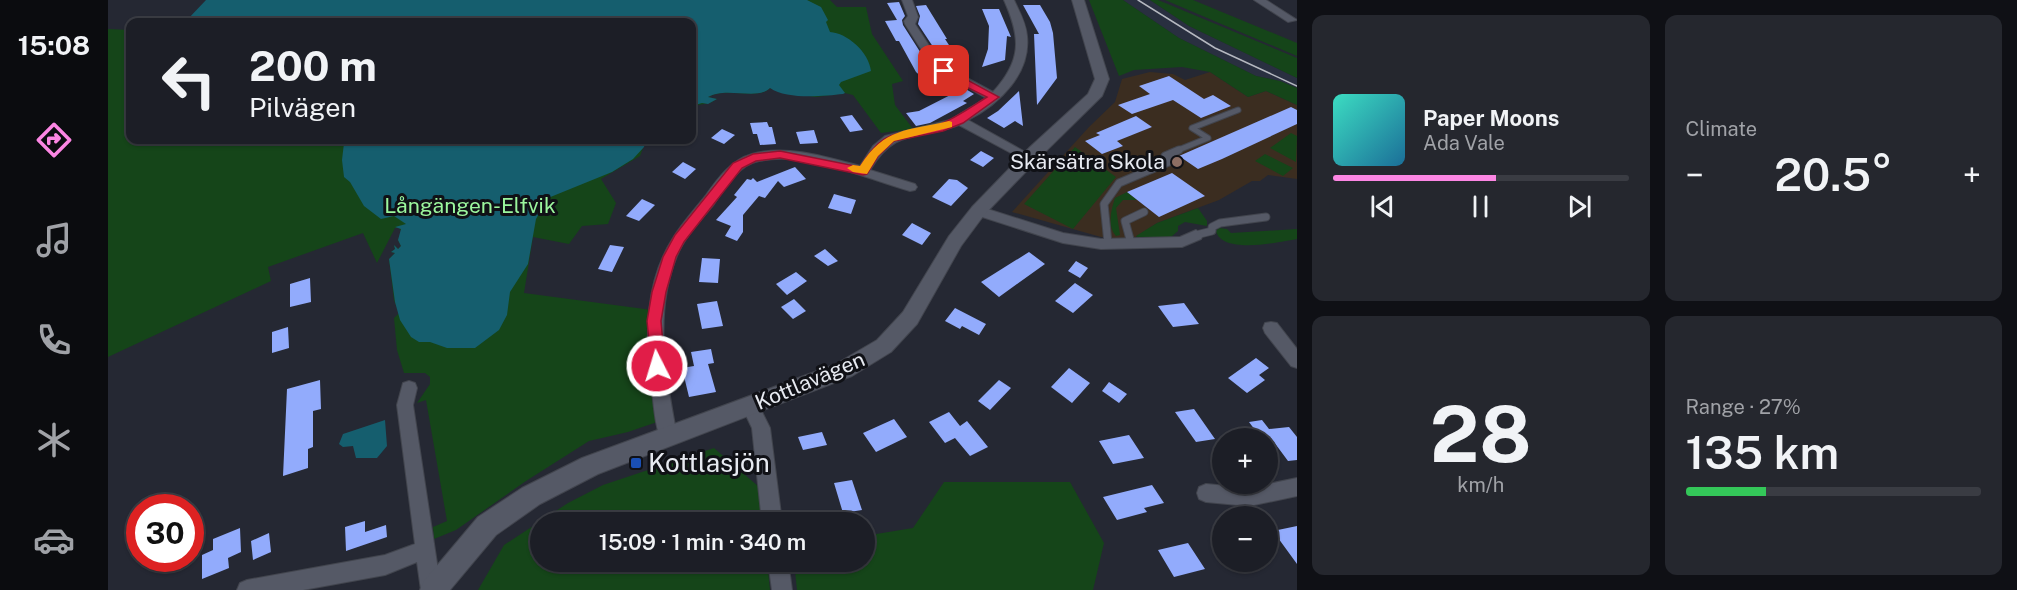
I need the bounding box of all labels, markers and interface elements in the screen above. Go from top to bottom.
text: 15:08 [18,29,90,61]
text: 200 m [249,41,377,90]
icon: left [150,42,228,120]
pin [918,45,969,96]
icon: arrive [927,54,960,87]
text: Pilvägen [249,91,356,123]
text: Paper Moons [1423,105,1559,131]
text: Climate [1686,117,1757,141]
icon: directions [33,119,75,161]
text: Ada Vale [1423,131,1505,155]
text: 20.5° [1774,148,1892,201]
place label: Skärsätra Skola [1010,149,1165,174]
marker: Skärsätra Skola [1170,155,1184,169]
text: − [1686,156,1704,194]
text: + [1963,156,1981,194]
icon: previous [1366,190,1399,223]
icon: pause [1464,190,1497,223]
icon: next [1563,190,1596,223]
park label: Långängen-Elfvik [384,193,556,218]
icon: music [33,219,75,261]
icon: phone [33,319,75,361]
position arrow [625,334,689,398]
street label: Kottlavägen [751,346,868,415]
text: 28 [1430,388,1532,480]
text: Range · 27% [1686,395,1801,419]
icon: climate [33,419,75,461]
text: 135 km [1686,426,1839,479]
map controls [1212,428,1278,572]
button: + [1212,428,1278,494]
place label: Kottlasjön [648,447,770,478]
marker: Kottlasjön [629,456,643,470]
text: km/h [1457,473,1504,497]
speed limit sign: 30 [126,494,204,572]
button: − [1212,506,1278,572]
icon: car [33,519,75,561]
text: 15:09 · 1 min · 340 m [599,529,806,555]

